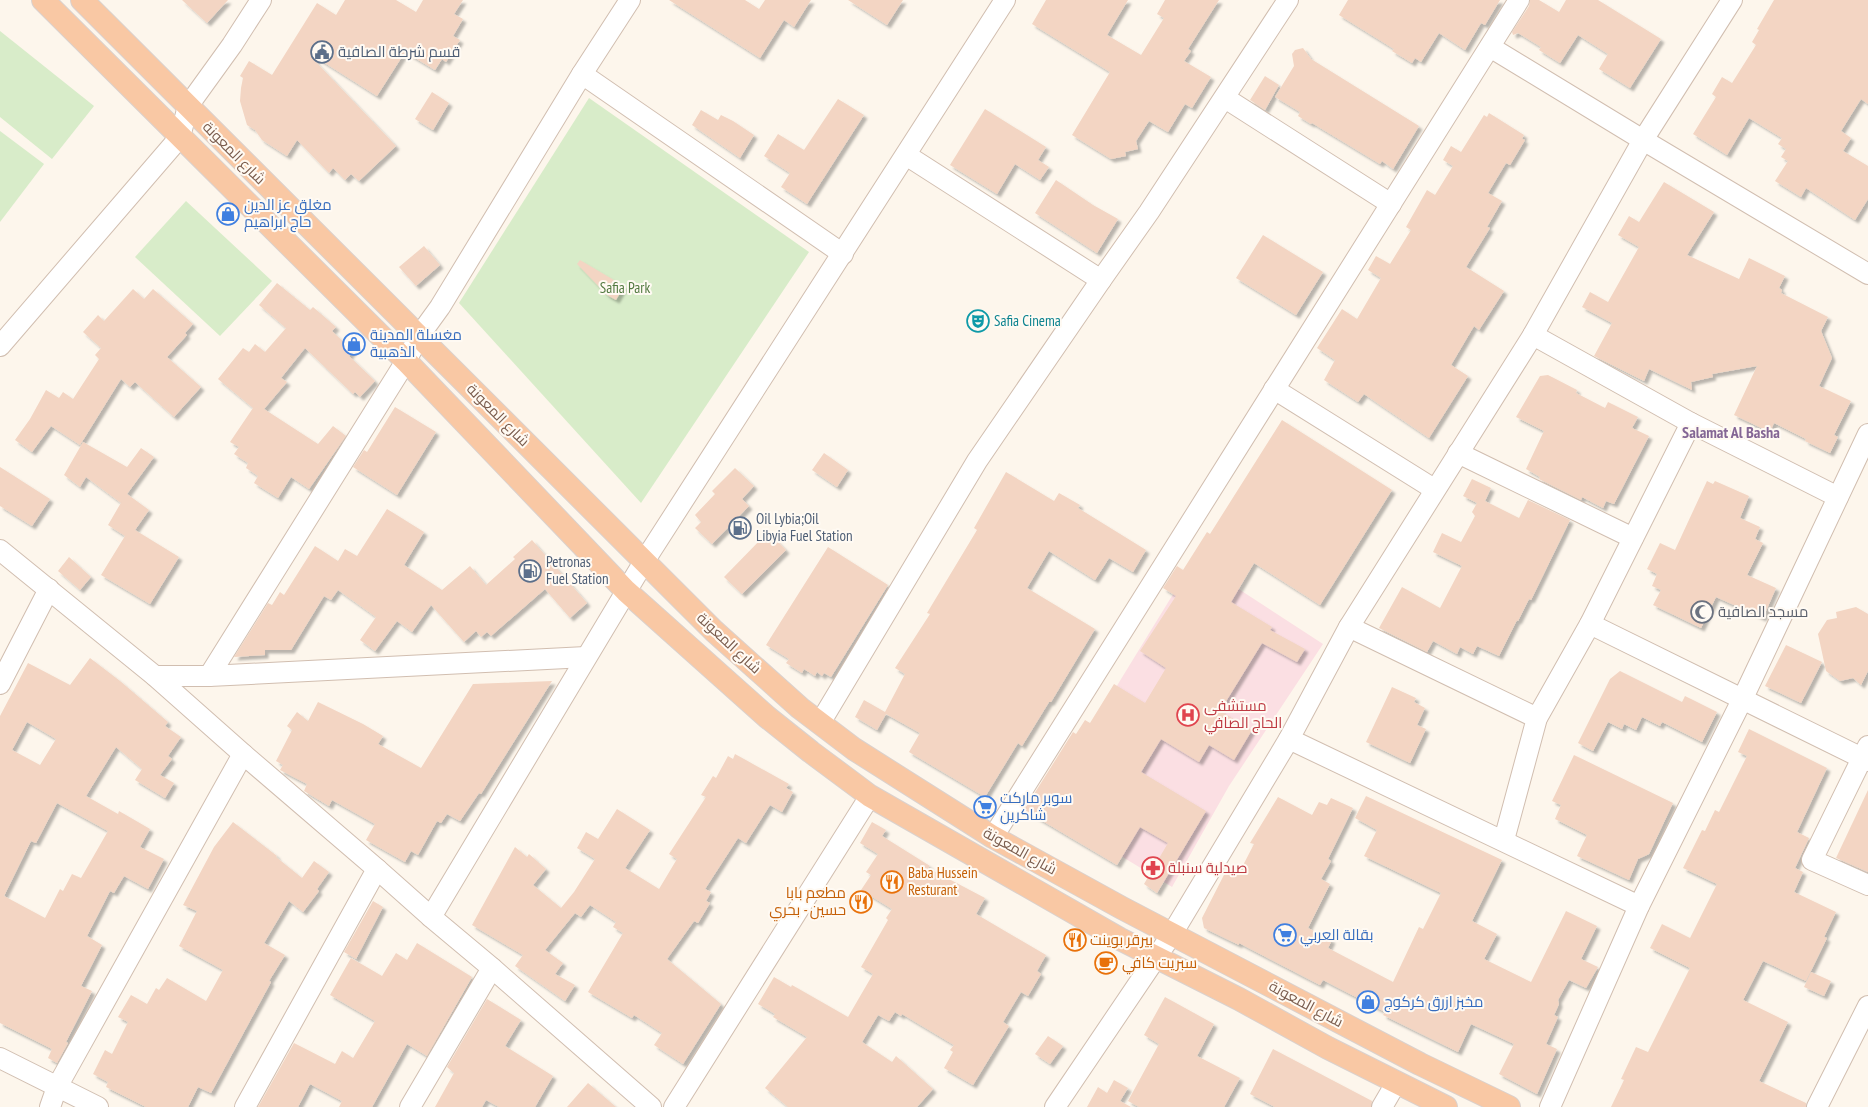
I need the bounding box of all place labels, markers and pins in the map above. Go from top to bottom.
public building icon: قسم شرطة الصافية [309,39,335,65]
place label: قسم شرطة الصافية [338,42,460,62]
place label: مغلق عز الدين حاج ابراهيم [244,195,332,233]
shop icon: مغلق عز الدين حاج ابراهيم [215,201,241,227]
theatre icon: Safia Cinema [965,308,991,334]
place label: Safia Cinema [994,311,1061,330]
place label: مغسلة المدينة الذهبية [370,325,462,361]
shop icon: مغسلة المدينة الذهبية [341,331,367,357]
place label: Oil Lybia;Oil Libyia Fuel Station [756,509,852,545]
fuel station icon: Oil Lybia;Oil Libyia Fuel Station [727,515,753,541]
place label: Petronas Fuel Station [546,552,609,588]
fuel station icon: Petronas Fuel Station [517,558,543,584]
mosque icon: مسجد الصافية [1689,599,1715,625]
place label: مسجد الصافية [1718,602,1808,621]
place label: مستشفى الحاج الصافي [1204,696,1282,735]
hospital icon: مستشفى الحاج الصافي [1175,702,1201,728]
place label: سوبر ماركت شاكرين [1000,788,1072,825]
supermarket icon: سوبر ماركت شاكرين [972,794,998,820]
pharmacy icon: صيدلية سنبلة [1140,855,1166,881]
place label: صيدلية سنبلة [1168,858,1248,877]
place label: Baba Hussein Resturant [908,863,977,899]
restaurant icon: Baba Hussein Resturant [879,869,905,895]
place label: مطعم بابا حسين - بحري [769,883,846,922]
restaurant icon: مطعم بابا حسين - بحري [848,889,874,915]
supermarket icon: بقالة العربي [1272,922,1298,948]
place label: بقالة العربي [1300,925,1373,947]
restaurant icon: بيرقر بوينت [1062,927,1088,953]
place label: بيرقر بوينت [1090,930,1153,949]
cafe icon: سبريت كافي [1093,950,1119,976]
place label: سبريت كافي [1122,953,1197,975]
shop icon: مخبز ازرق كركوج [1355,989,1381,1015]
place label: مخبز ازرق كركوج [1384,992,1483,1013]

